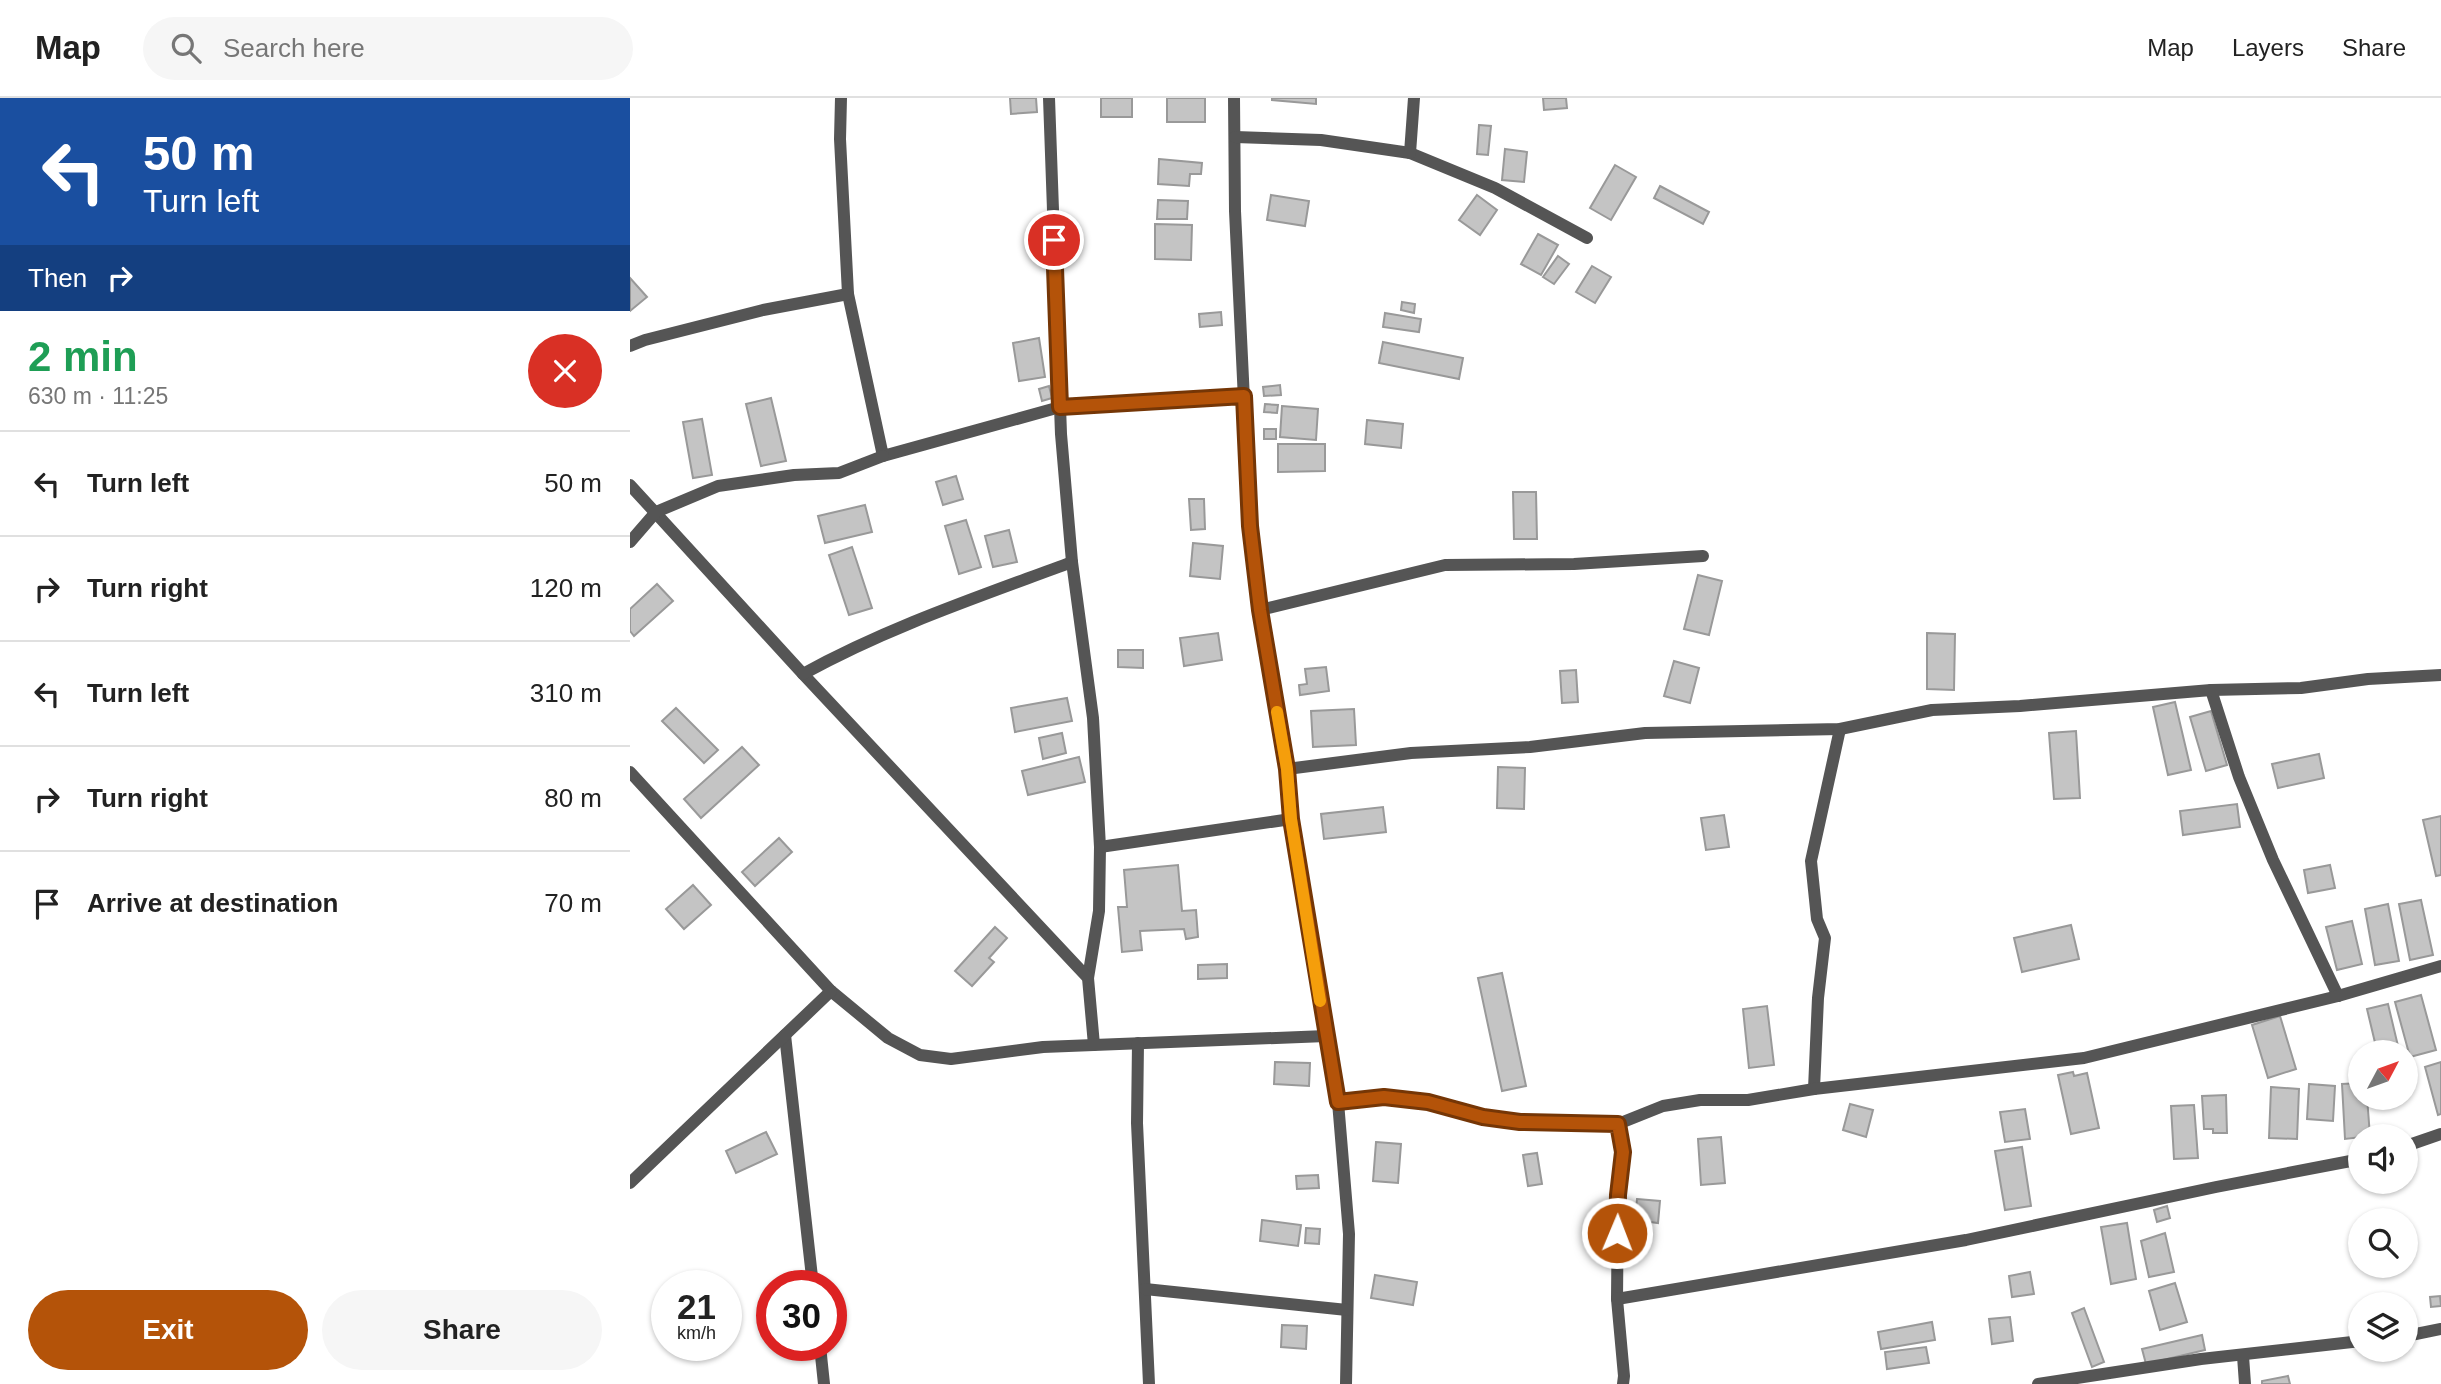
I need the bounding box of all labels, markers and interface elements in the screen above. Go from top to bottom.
search box [143,17,633,80]
text: Map [35,29,101,66]
icon: search [167,29,205,67]
text: Search here [223,33,365,63]
text: Map [2147,34,2194,61]
text: Layers [2232,34,2304,61]
text: Share [2342,34,2406,61]
icon: left [28,126,119,217]
text: 50 m [143,126,255,180]
text: Turn left [143,183,259,219]
pin [1024,210,1084,270]
icon: arrive [1035,221,1073,259]
icon: right [101,259,139,297]
text: Then [28,263,87,293]
text: 2 min [28,333,138,380]
button: close [528,334,602,408]
text: 630 m · 11:25 [28,383,168,409]
icon: left [28,465,66,503]
text: Turn left [87,468,189,498]
text: 50 m [544,468,602,498]
icon: right [28,570,66,608]
text: Turn right [87,573,208,603]
text: 120 m [530,573,602,603]
icon: left [28,675,66,713]
text: Turn left [87,678,189,708]
text: 310 m [530,678,602,708]
icon: right [28,780,66,818]
text: Turn right [87,783,208,813]
text: 80 m [544,783,602,813]
icon: arrive [28,885,66,923]
text: Arrive at destination [87,888,338,918]
text: 70 m [544,888,602,918]
north arrow [2348,1040,2418,1110]
map controls [2348,1040,2418,1362]
button: sound [2348,1124,2418,1194]
position arrow [1580,1196,1654,1270]
button: search [2348,1208,2418,1278]
speed limit sign: 30 [756,1270,847,1361]
text: 21 [677,1287,716,1326]
button: Exit [28,1290,308,1370]
button: Share [322,1290,602,1370]
button: layers [2348,1292,2418,1362]
text: km/h [677,1323,716,1343]

